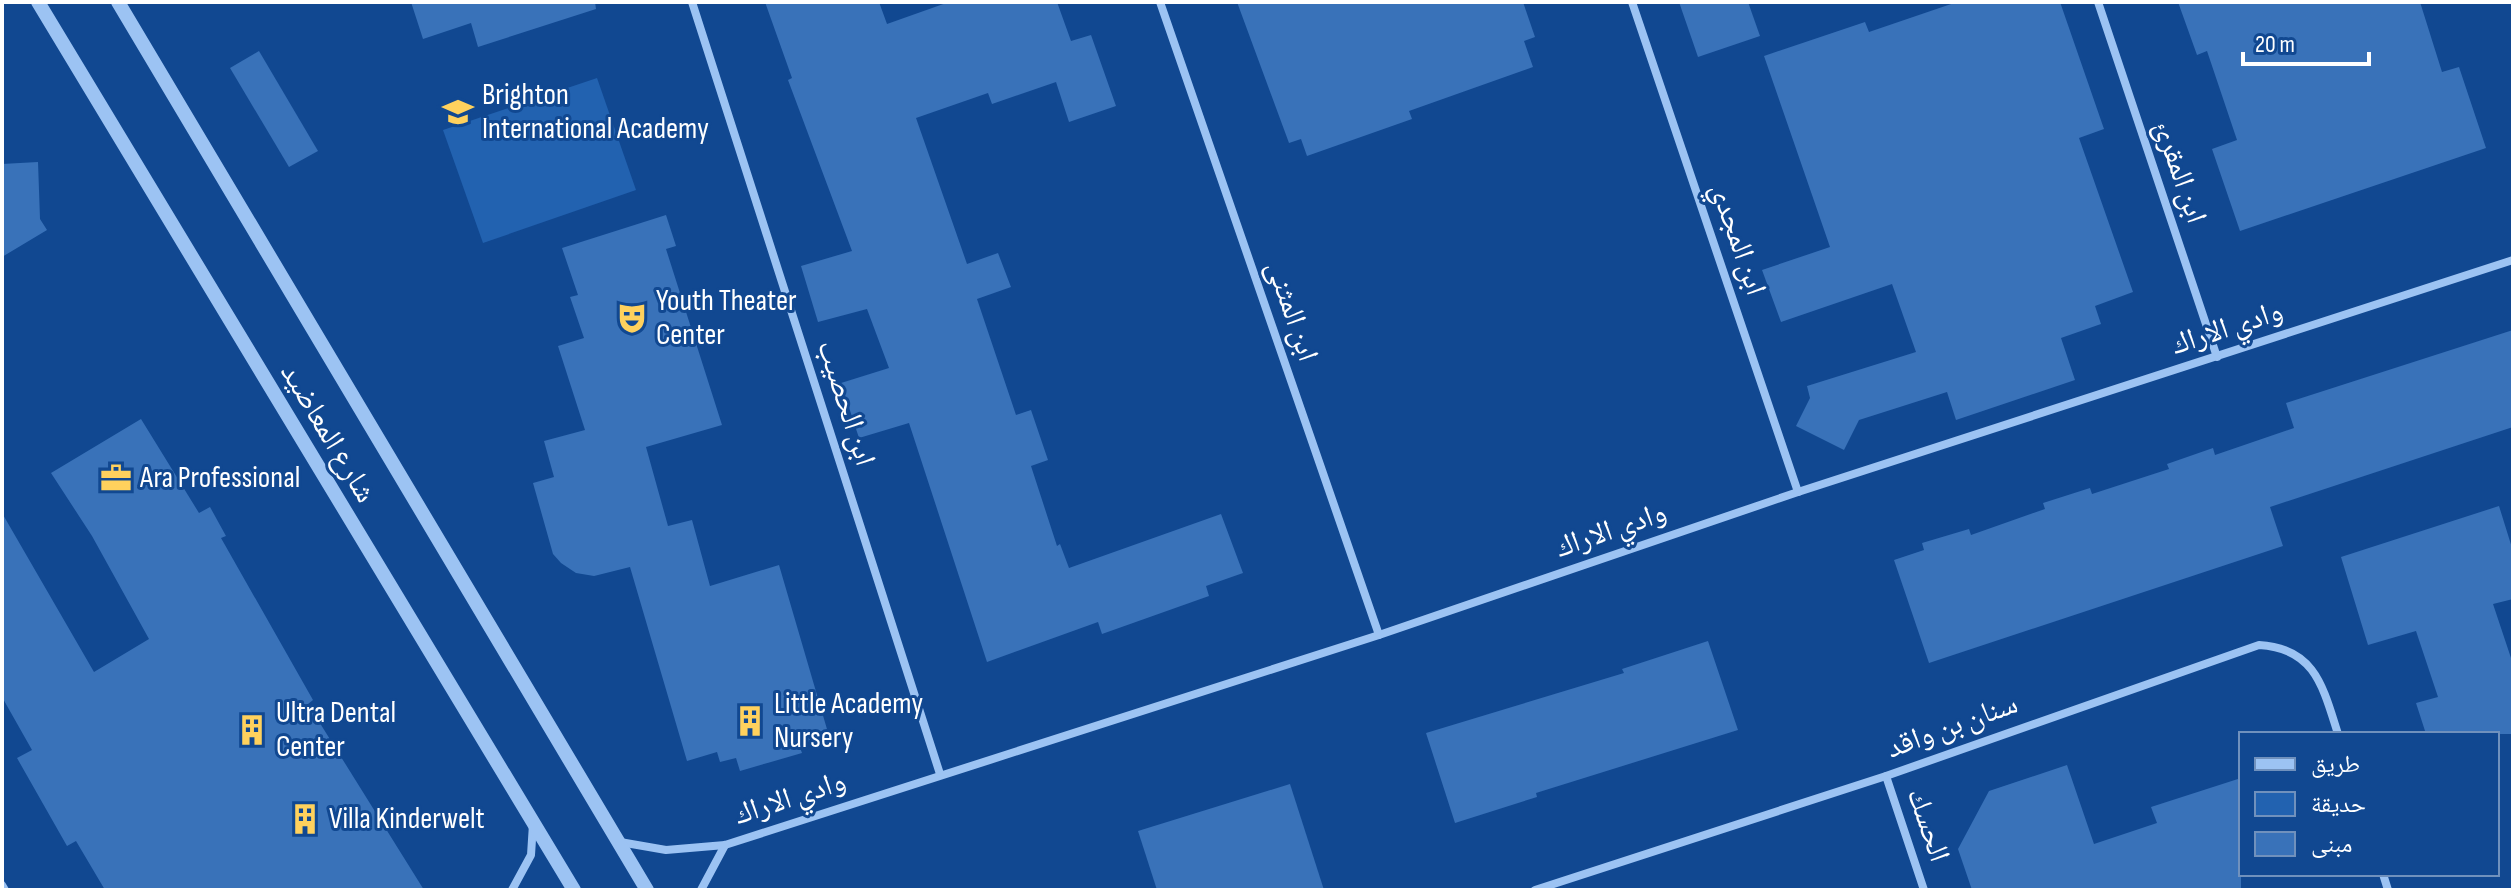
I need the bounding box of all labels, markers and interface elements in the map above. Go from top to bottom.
scale bar [2243,16,2369,66]
text: 20 m [2255,30,2295,59]
place label: Brighton International Academy [482,77,709,147]
school or university icon: Brighton International Academy [441,95,475,129]
street label: ابن المقرئ [2146,116,2214,228]
street label: ابن المجدي [1698,178,1774,301]
street label: ابن المثنى [1258,256,1326,366]
place label: Youth Theater Center [656,283,797,353]
street label: وادي الاراك [2167,293,2289,367]
theatre icon: Youth Theater Center [615,301,649,335]
street label: ابن الحصيب [809,336,883,470]
street label: شارع المعاضيد [272,357,384,509]
place label: Ara Professional [139,460,300,496]
office icon: Ara Professional [99,461,133,495]
street label: وادي الاراك [1551,494,1673,570]
place label: Little Academy Nursery [774,686,924,756]
street label: سنان بن واقد [1881,686,2023,766]
place label: Ultra Dental Center [276,695,396,765]
building icon: Little Academy Nursery [733,704,767,738]
building icon: Ultra Dental Center [235,713,269,747]
legend [2239,732,2499,876]
text: طريق [2311,750,2360,779]
street label: وادي الاراك [730,763,852,837]
street label: الحسك [1899,783,1957,867]
text: حديقة [2311,790,2366,819]
place label: Villa Kinderwelt [329,801,485,837]
building icon: Villa Kinderwelt [288,802,322,836]
text: مبنى [2311,830,2352,859]

